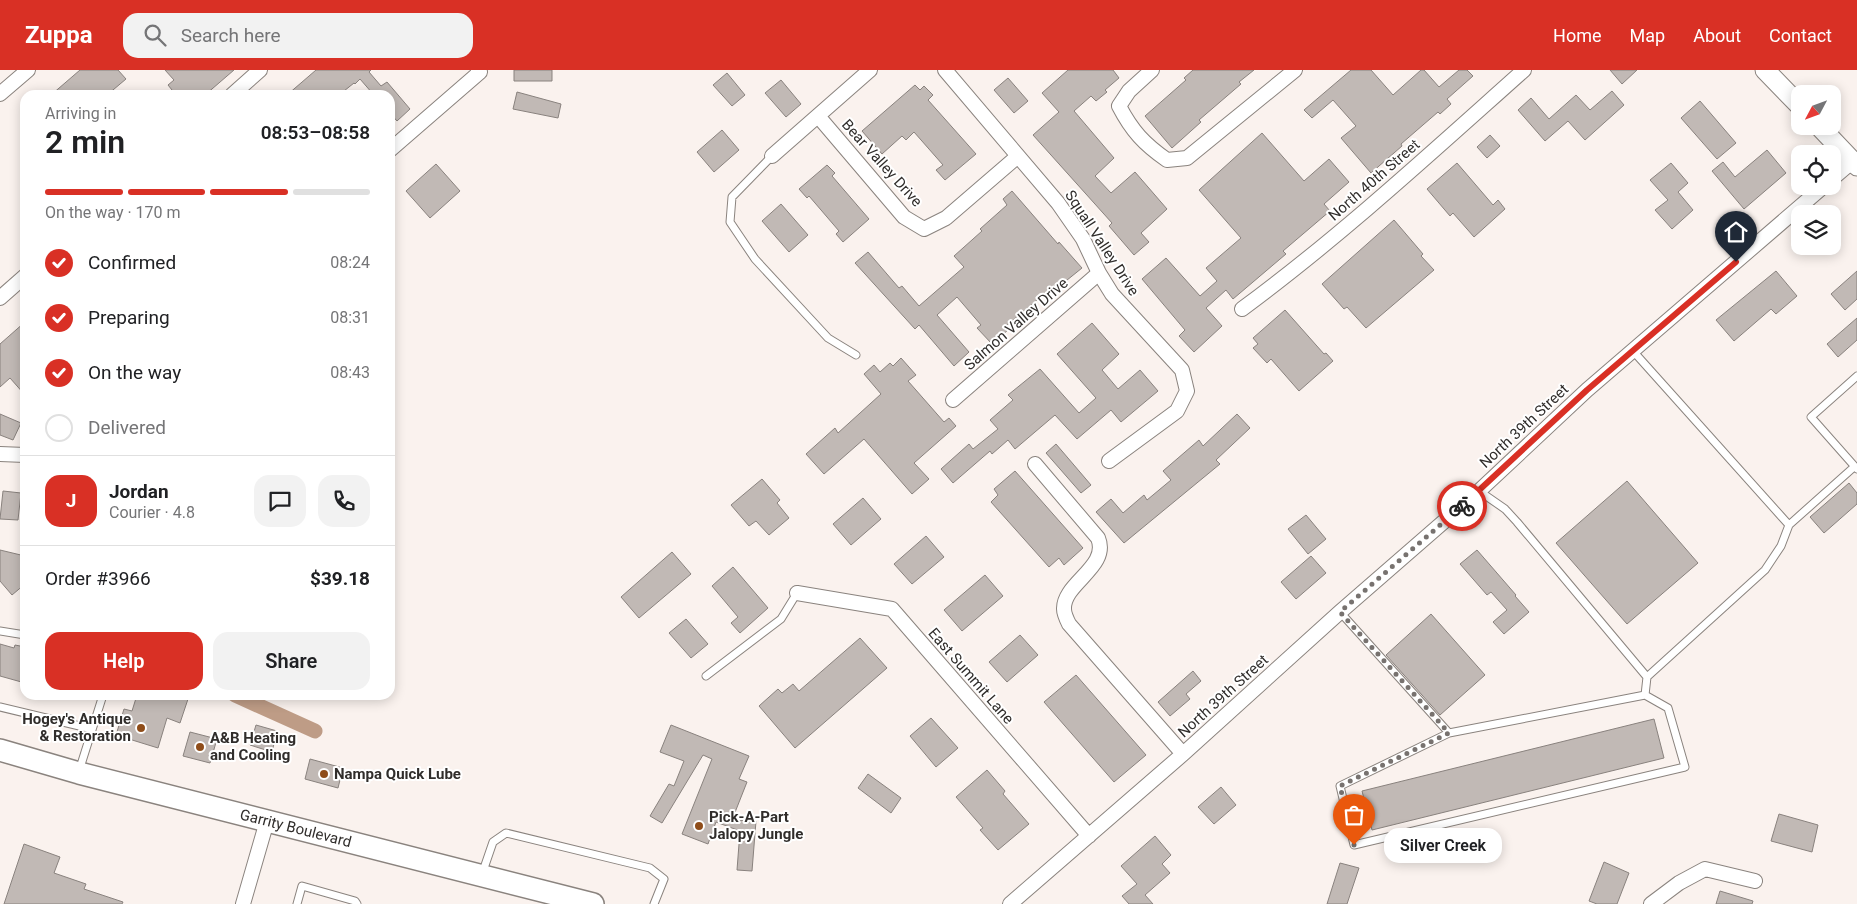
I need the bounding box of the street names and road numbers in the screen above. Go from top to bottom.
street label: Bear Valley Drive [838,116,926,210]
street label: North 40th Street [1325,135,1423,224]
street label: Squall Valley Drive [1061,187,1143,299]
street label: Salmon Valley Drive [960,274,1072,374]
street label: North 39th Street [1476,380,1572,472]
street label: East Summit Lane [924,624,1018,728]
street label: North 39th Street [1174,651,1272,741]
street label: Garrity Boulevard [238,805,353,851]

